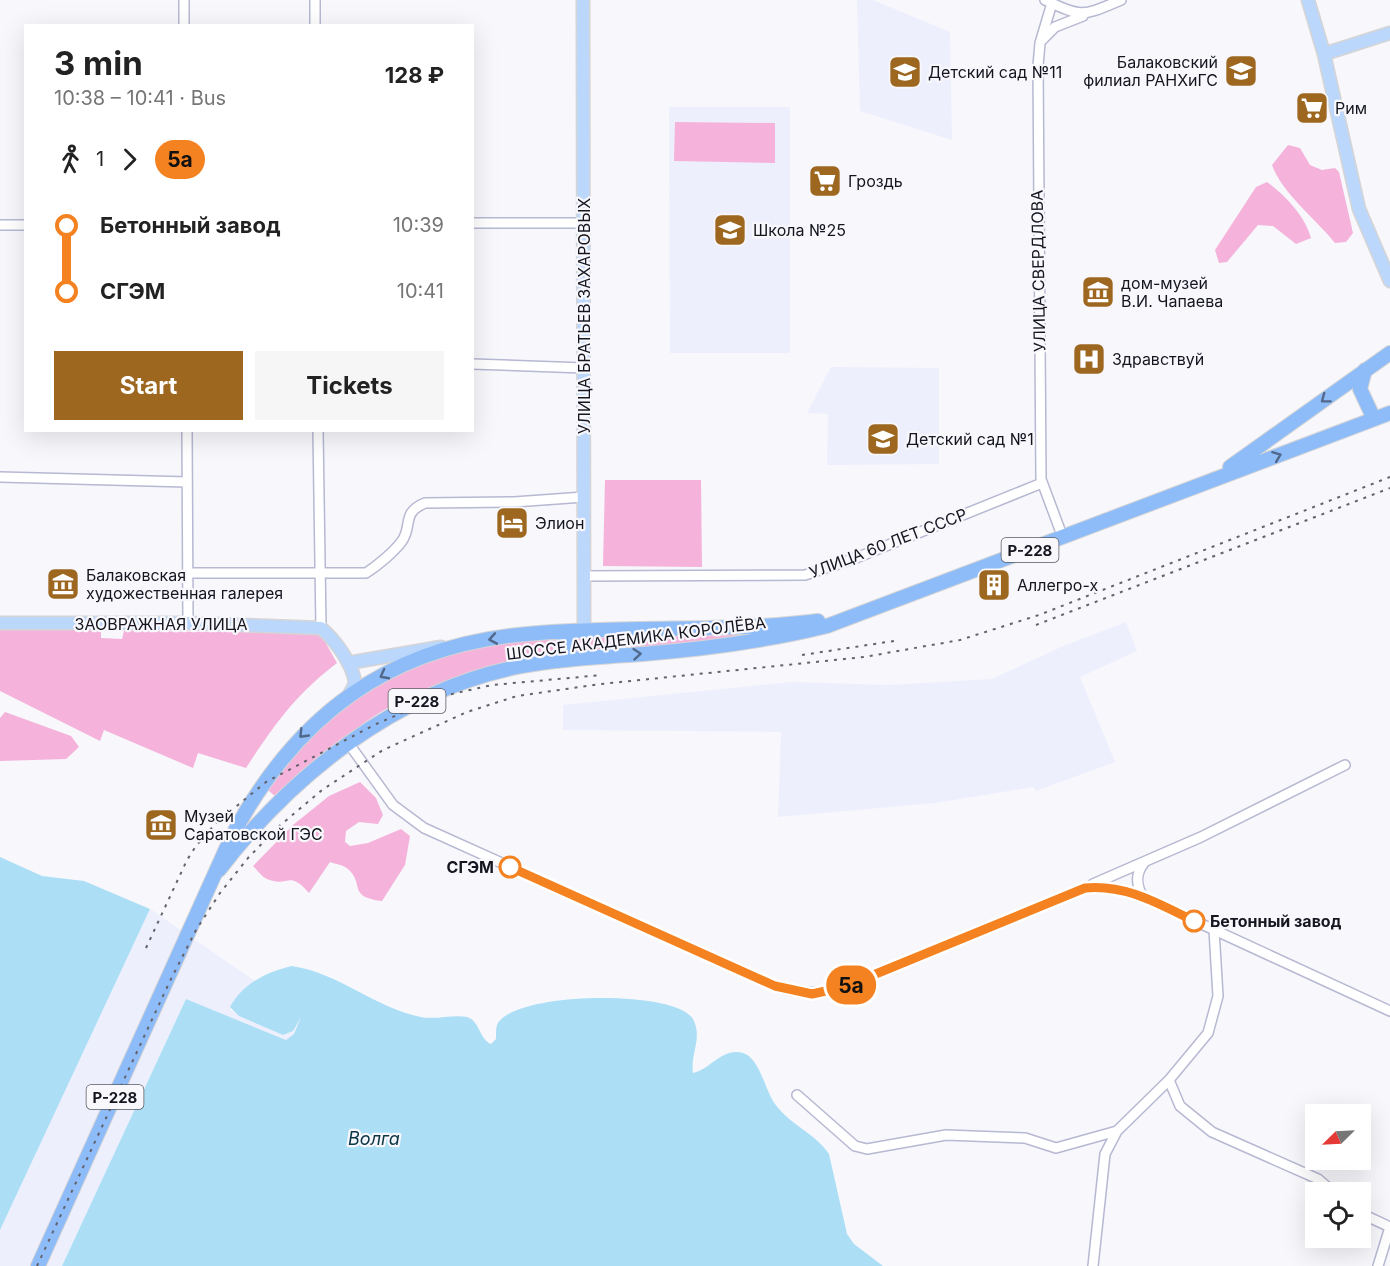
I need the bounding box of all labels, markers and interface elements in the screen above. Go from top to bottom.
text: 3 min [54,43,143,83]
place label: Балаковский филиал РАНХиГС [1083,52,1218,90]
school or university icon: Балаковский филиал РАНХиГС [1223,53,1259,89]
school or university icon: Детский сад №11 [887,54,923,90]
text: 128 ₽ [385,62,444,88]
place label: Детский сад №11 [928,62,1062,82]
text: 10:38 – 10:41 · Bus [54,86,226,110]
supermarket icon: Рим [1294,90,1330,126]
place label: Рим [1335,98,1367,118]
icon: walk [54,143,87,176]
icon: forward [113,143,146,176]
text: 1 [96,147,104,171]
text: 5а [167,147,193,172]
supermarket icon: Гроздь [807,163,843,199]
place label: Гроздь [848,171,903,191]
street label: УЛИЦА СВЕРДЛОВА [1027,190,1049,352]
street label: УЛИЦА БРАТЬЕВ ЗАХАРОВЫХ [574,198,594,434]
text: Бетонный завод [100,212,281,238]
school or university icon: Школа №25 [712,212,748,248]
text: 10:39 [393,213,444,237]
place label: Школа №25 [753,220,846,240]
place label: дом-музей В.И. Чапаева [1121,273,1223,311]
museum icon: дом-музей В.И. Чапаева [1080,274,1116,310]
text: СГЭМ [100,278,165,304]
text: 10:41 [397,279,444,303]
hospital icon: Здравствуй [1071,341,1107,377]
place label: Здравствуй [1112,349,1204,369]
button: Start [54,351,243,420]
button: Tickets [255,351,444,420]
one-way arrow [1321,392,1332,403]
school or university icon: Детский сад №1 [865,421,901,457]
place label: Детский сад №1 [906,429,1034,449]
one-way arrow [1271,451,1282,463]
street label: УЛИЦА 60 ЛЕТ СССР [806,504,970,582]
hotel icon: Элион [494,505,530,541]
place label: Элион [535,513,584,533]
road number: Р-228 [1002,538,1058,562]
place label: Балаковская художественная галерея [86,565,283,603]
museum icon: Балаковская художественная галерея [45,566,81,602]
building icon: Аллегро-х [976,567,1012,603]
place label: Аллегро-х [1017,575,1098,595]
street label: ШОССЕ АКАДЕМИКА КОРОЛЁВА [505,612,767,664]
street label: ЗАОВРАЖНАЯ УЛИЦА [75,614,247,634]
one-way arrow [488,632,498,645]
one-way arrow [633,648,642,661]
one-way arrow [380,668,391,679]
road number: Р-228 [388,689,446,713]
one-way arrow [299,727,310,738]
place label: Музей Саратовской ГЭС [184,806,323,844]
museum icon: Музей Саратовской ГЭС [143,807,179,843]
marker: СГЭМ [499,856,521,878]
place label: СГЭМ [447,857,494,877]
marker: Бетонный завод [1183,910,1205,932]
place label: Бетонный завод [1210,911,1342,931]
line badge: 5а [824,966,878,1004]
text: 5а [838,973,864,998]
road number: Р-228 [86,1085,144,1109]
north arrow [1305,1104,1371,1170]
map controls [1305,1104,1371,1248]
water label: Волга [348,1128,400,1149]
button: locate [1305,1182,1371,1248]

